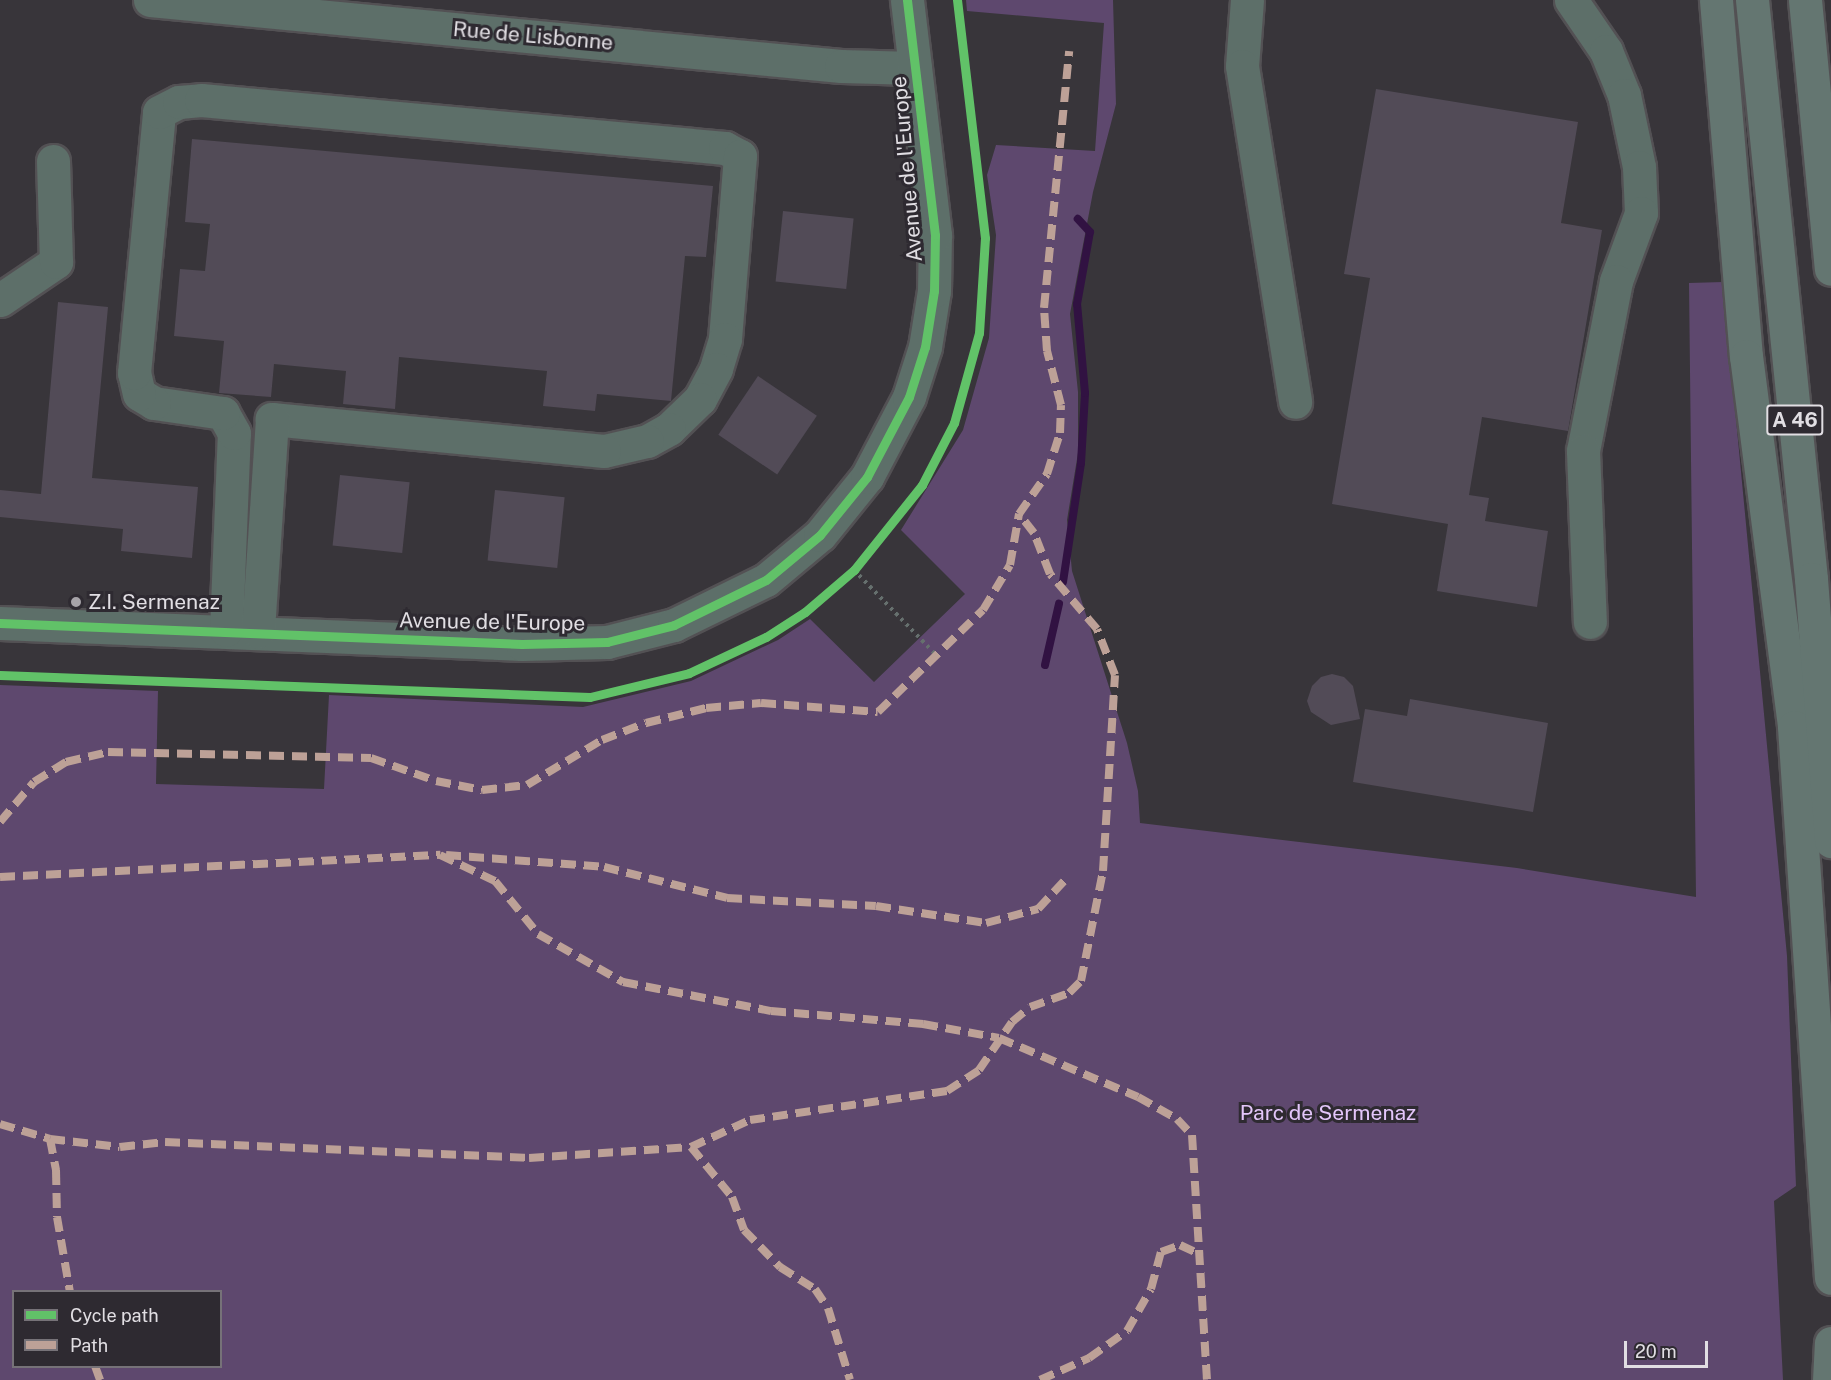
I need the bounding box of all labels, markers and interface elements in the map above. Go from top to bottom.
street label: Rue de Lisbonne [452,16,614,56]
street label: Avenue de l'Europe [886,75,928,263]
road number: A 46 [1765,403,1825,437]
place label: Z.I. Sermenaz [88,589,220,615]
marker: Z.I. Sermenaz [69,595,83,609]
street label: Avenue de l'Europe [398,608,586,636]
park label: Parc de Sermenaz [1240,1100,1416,1126]
legend [12,1290,222,1368]
text: Cycle path [70,1305,159,1326]
scale bar [1627,1329,1711,1367]
text: Path [70,1335,108,1356]
text: 20 m [1635,1341,1677,1362]

